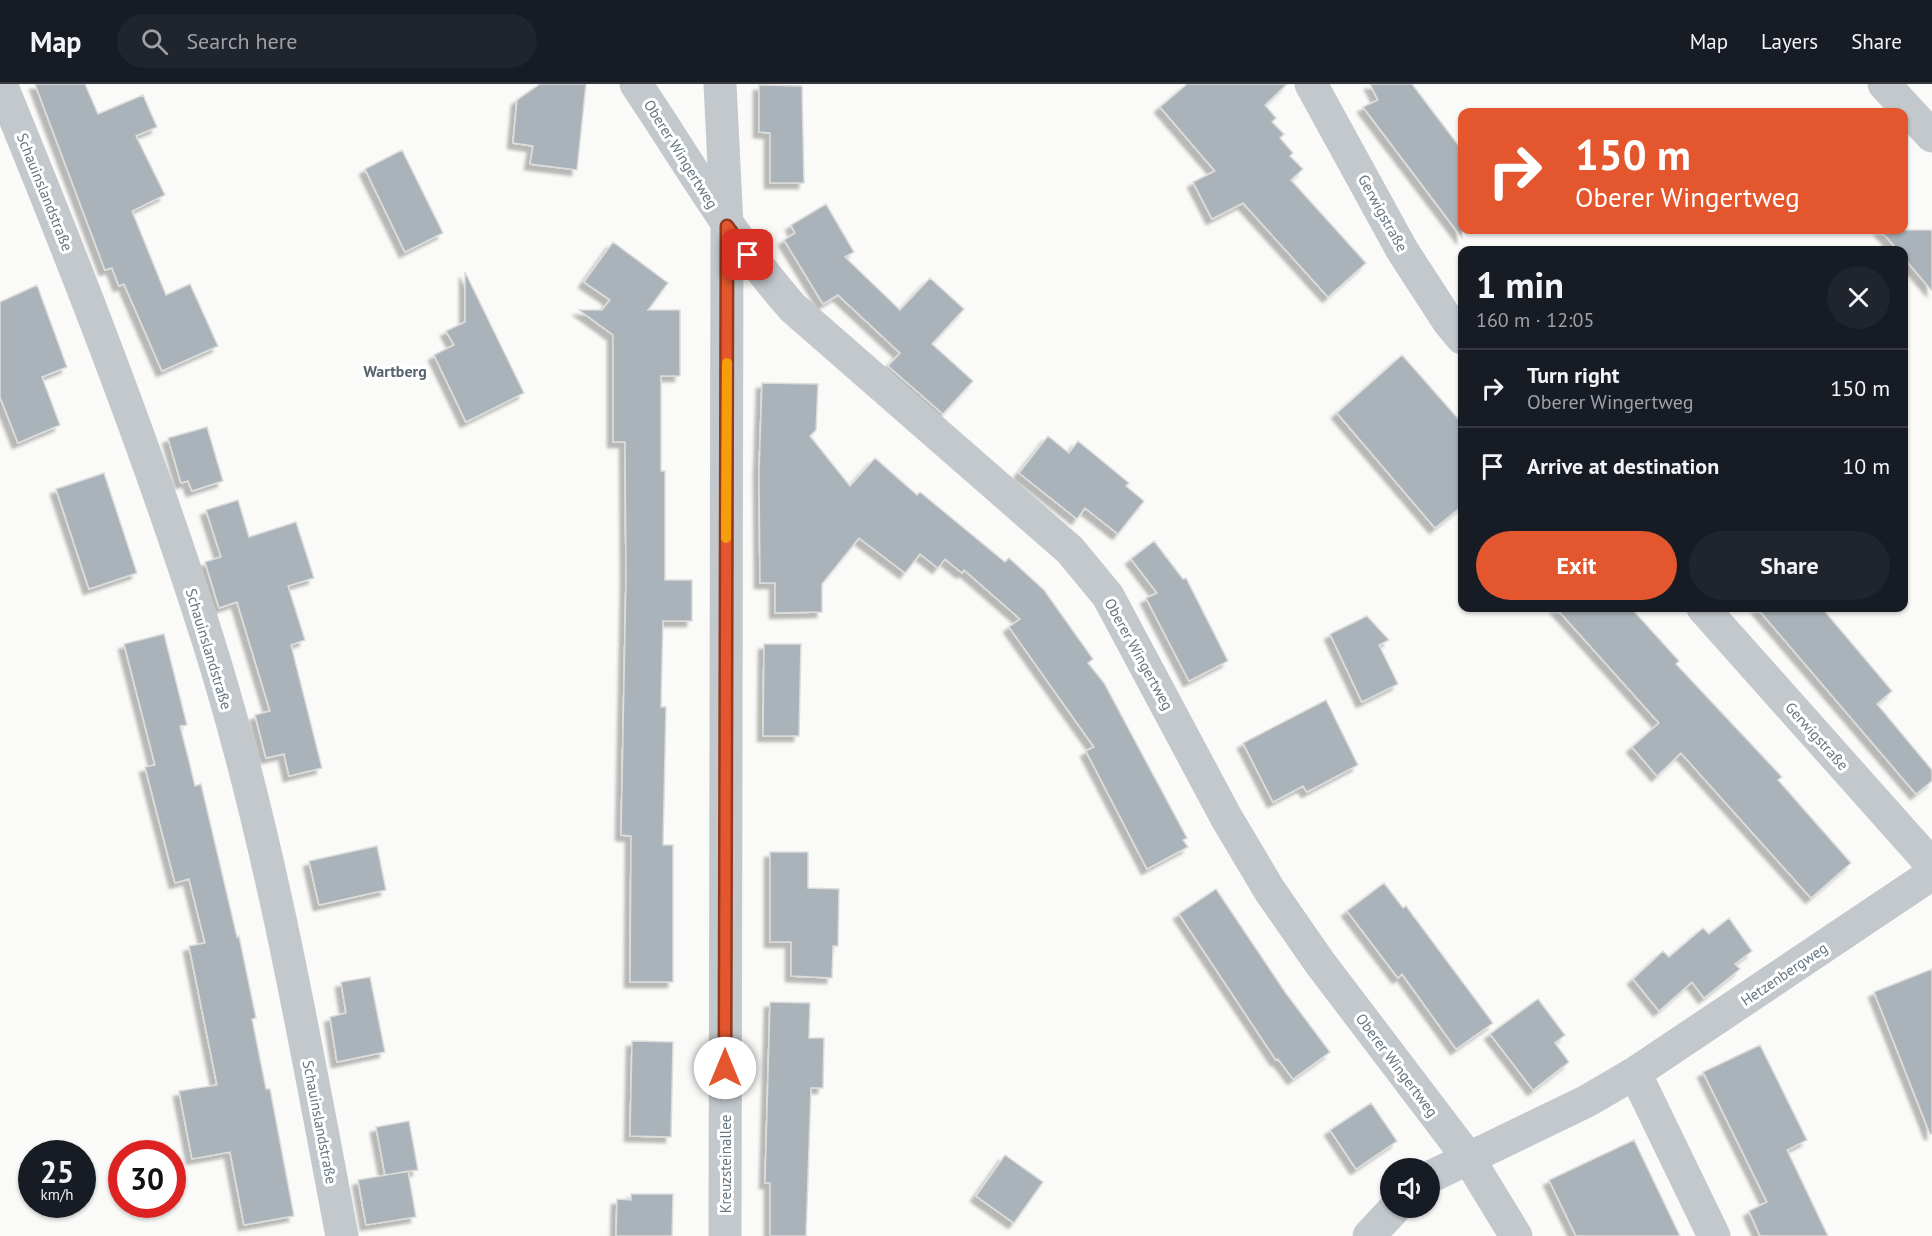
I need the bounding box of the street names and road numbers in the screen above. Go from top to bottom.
street label: Oberer Wingertweg [640,96,722,212]
street label: Schauinslandstraße [13,130,77,254]
street label: Gerwigstraße [1354,171,1412,255]
street label: Schauinslandstraße [182,586,236,712]
street label: Oberer Wingertweg [1100,595,1178,713]
street label: Gerwigstraße [1781,698,1853,774]
street label: Hetzenbergweg [1737,938,1831,1010]
street label: Oberer Wingertweg [1352,1009,1442,1121]
street label: Schauinslandstraße [299,1059,341,1185]
street label: Kreuzsteinallee [716,1115,735,1213]

